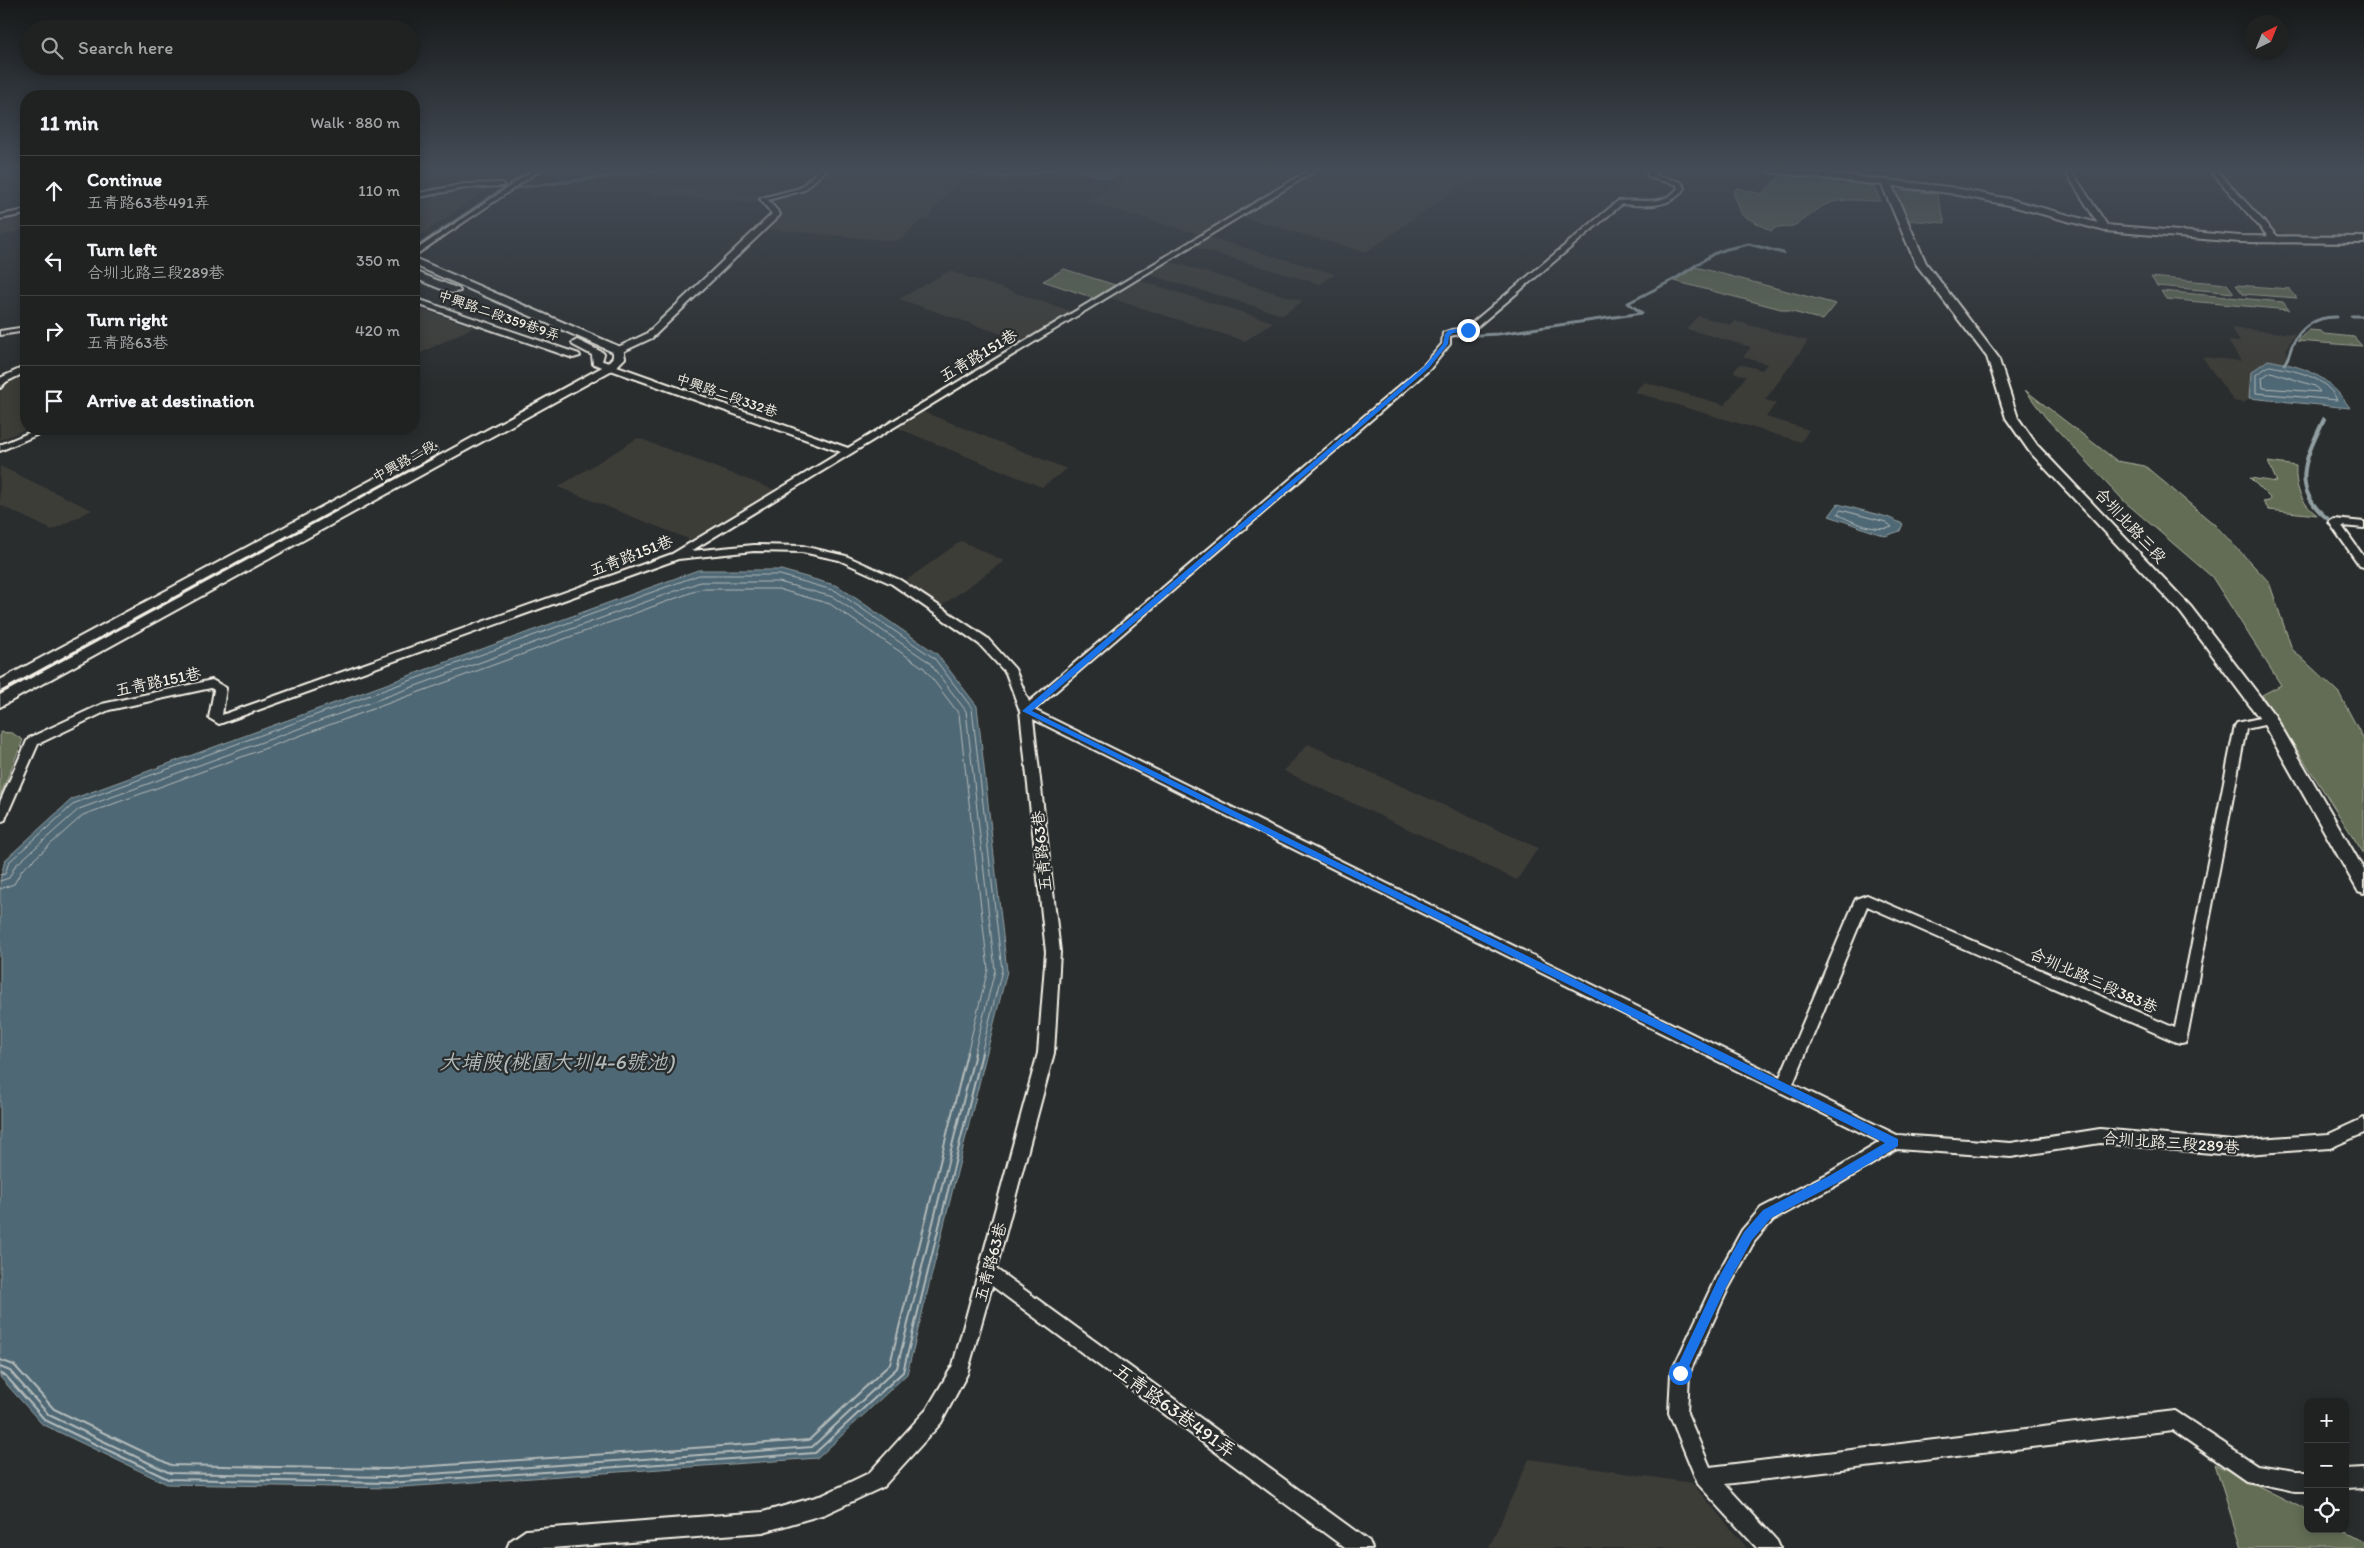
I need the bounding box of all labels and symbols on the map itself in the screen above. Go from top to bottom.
north arrow [2244,15,2289,60]
street label: 中興路二段359巷9弄 [436,287,562,344]
route end [1457,319,1480,342]
street label: 五青路151巷 [936,325,1021,386]
street label: 中興路二段332巷 [674,370,781,421]
street label: 中興路二段 [370,437,439,486]
street label: 合圳北路三段 [2091,484,2170,567]
street label: 五青路151巷 [587,531,675,580]
street label: 五青路151巷 [113,663,203,700]
street label: 五青路63巷 [1028,810,1055,892]
street label: 合圳北路三段383巷 [2027,944,2161,1017]
water label: 大埔陂(桃園大圳4-6號池) [440,1049,676,1074]
street label: 合圳北路三段289巷 [2102,1128,2240,1157]
street label: 五青路63巷 [971,1220,1010,1304]
street label: 五青路63巷491弄 [1109,1358,1240,1462]
route start [1669,1362,1692,1385]

